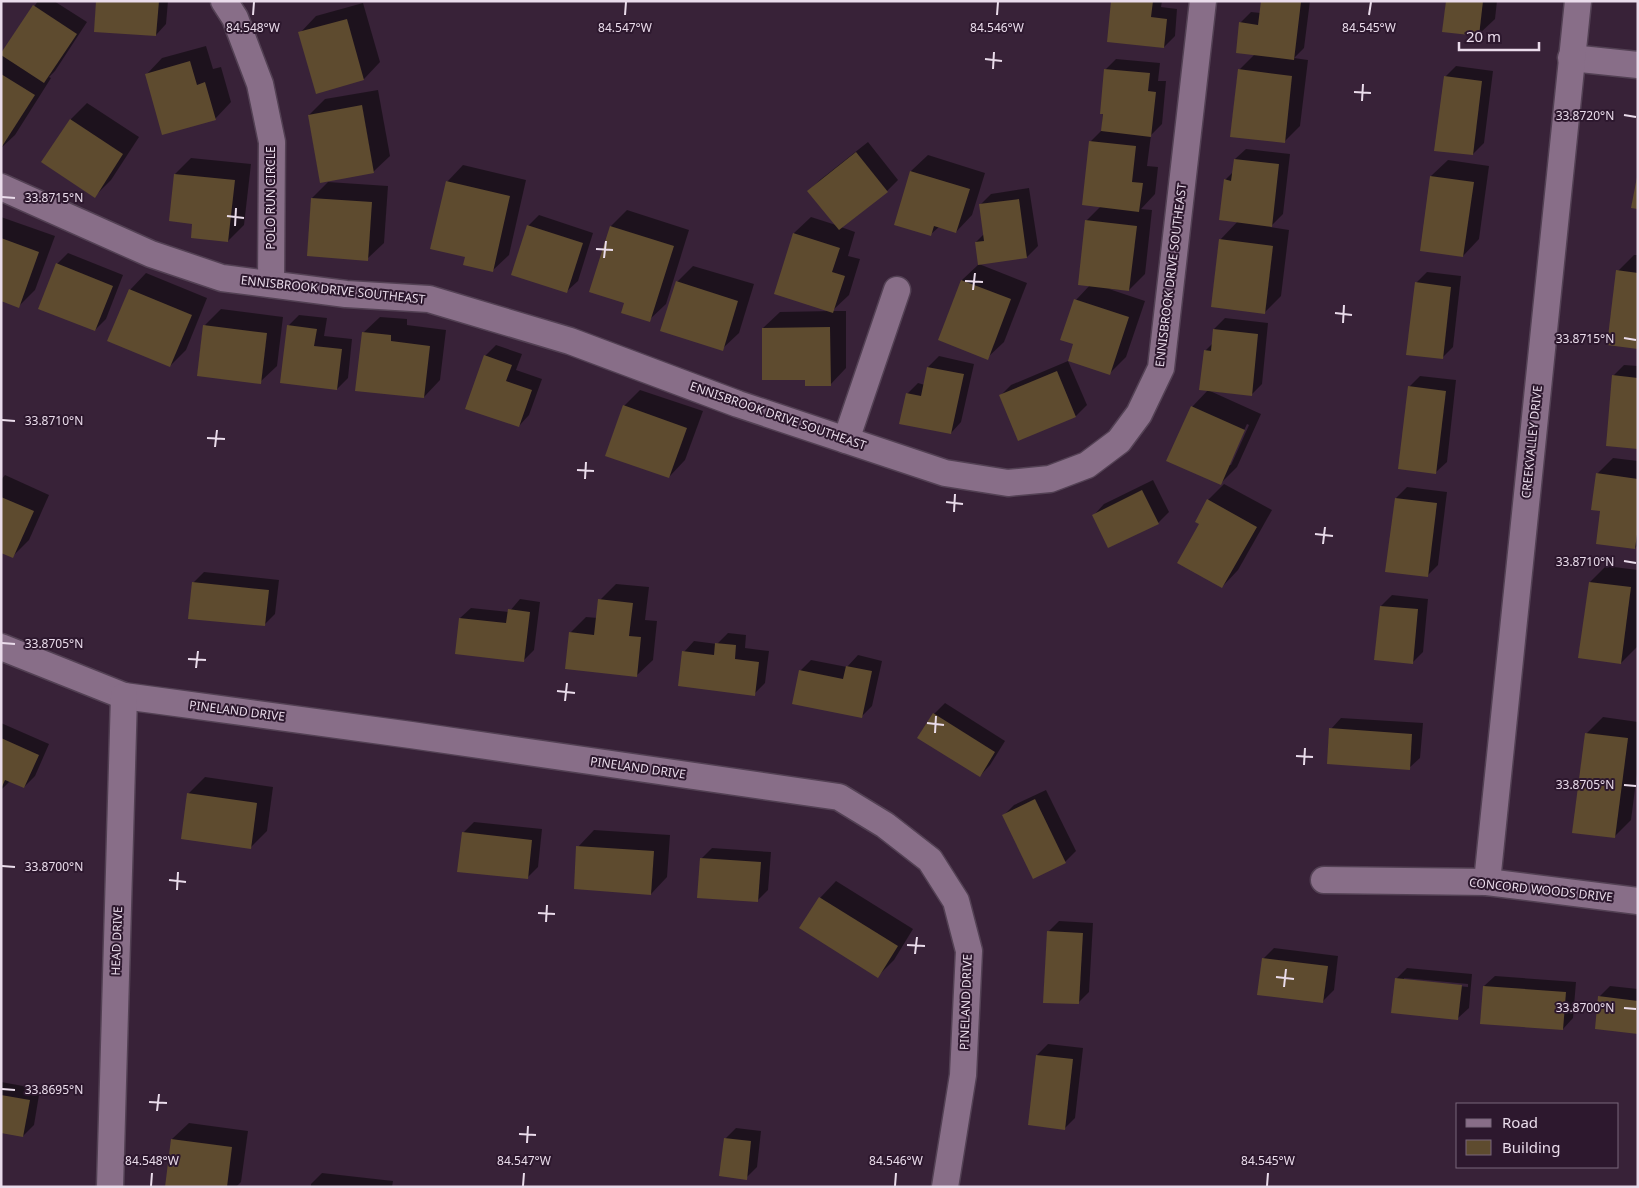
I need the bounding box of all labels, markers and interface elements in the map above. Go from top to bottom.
text: 84.548°W [226,19,280,36]
text: 84.547°W [598,19,652,36]
text: 84.546°W [970,19,1024,36]
text: 84.545°W [1342,19,1396,36]
scale bar [1459,20,1539,52]
text: 20 m [1466,26,1501,46]
text: 33.8720°N [1556,107,1614,124]
street label: POLO RUN CIRCLE [262,146,279,250]
street label: ENNISBROOK DRIVE SOUTHEAST [1151,182,1190,368]
text: 33.8715°N [25,189,83,206]
street label: ENNISBROOK DRIVE SOUTHEAST [240,271,426,308]
text: 33.8715°N [1556,330,1614,347]
street label: ENNISBROOK DRIVE SOUTHEAST [688,377,869,454]
street label: CREEKVALLEY DRIVE [1517,385,1546,499]
text: 33.8710°N [25,412,83,429]
text: 33.8710°N [1556,553,1614,570]
text: 33.8705°N [25,635,83,652]
street label: PINELAND DRIVE [188,696,286,725]
street label: PINELAND DRIVE [589,752,687,783]
text: 33.8705°N [1556,776,1614,793]
text: 33.8700°N [25,858,83,875]
street label: CONCORD WOODS DRIVE [1468,874,1614,905]
street label: HEAD DRIVE [107,906,126,976]
street label: PINELAND DRIVE [955,954,976,1050]
text: 33.8700°N [1556,999,1614,1016]
text: 33.8695°N [25,1081,83,1098]
legend [1456,1103,1619,1168]
text: Road [1502,1112,1538,1132]
text: Building [1502,1137,1560,1157]
text: 84.548°W [125,1152,179,1169]
text: 84.547°W [497,1152,551,1169]
text: 84.546°W [869,1152,923,1169]
text: 84.545°W [1241,1152,1295,1169]

